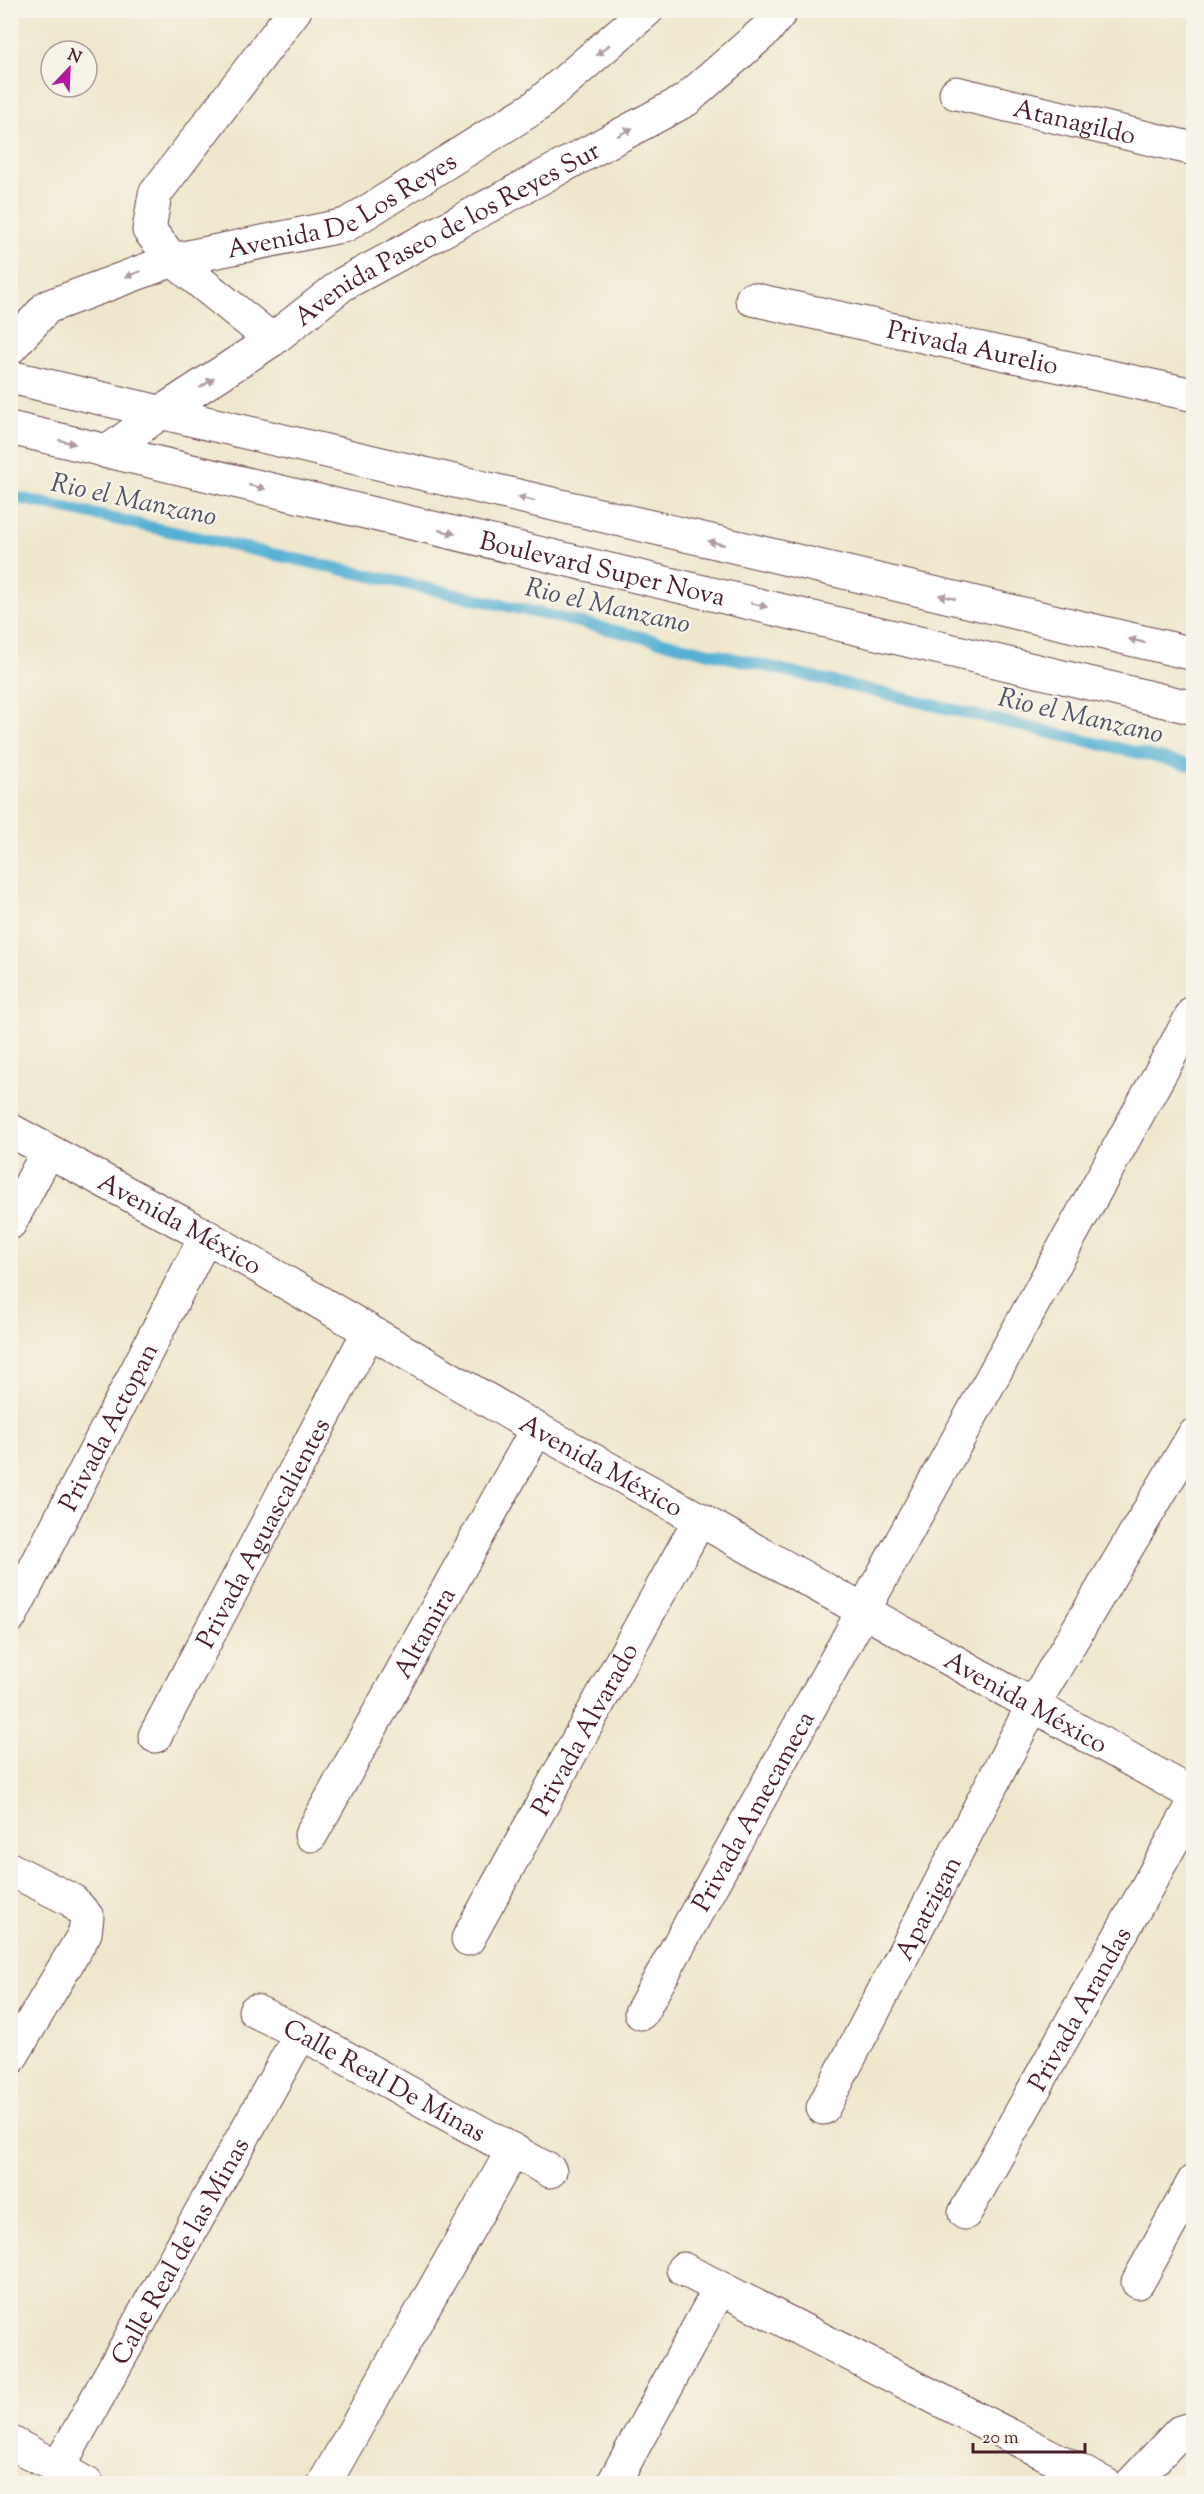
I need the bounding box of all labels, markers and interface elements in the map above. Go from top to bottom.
north arrow [39,39,99,99]
one-way arrow [595,43,611,56]
text: N [64,44,84,71]
street label: Atanagildo [1009,91,1139,156]
one-way arrow [617,127,634,137]
street label: Avenida Paseo de los Reyes Sur [287,133,608,337]
street label: Avenida De Los Reyes [224,144,465,270]
one-way arrow [124,270,142,280]
street label: Privada Aurelio [883,313,1062,386]
one-way arrow [199,377,215,388]
one-way arrow [58,438,76,448]
water label: Rio el Manzano [47,465,220,538]
one-way arrow [248,483,266,493]
one-way arrow [517,493,535,503]
street label: Boulevard Super Nova [475,524,729,618]
one-way arrow [438,528,457,537]
one-way arrow [707,537,725,547]
water label: Rio el Manzano [521,570,694,645]
one-way arrow [937,591,956,601]
one-way arrow [750,601,769,611]
one-way arrow [1127,636,1146,645]
water label: Rio el Manzano [994,680,1167,755]
street label: Avenida México [90,1165,268,1286]
street label: Privada Actopan [51,1337,169,1519]
street label: Avenida México [512,1407,689,1528]
street label: Privada Aguascalientes [188,1412,341,1656]
street label: Altamira [386,1581,466,1686]
street label: Privada Alvarado [524,1637,649,1823]
street label: Avenida México [936,1643,1114,1764]
street label: Privada Amecameca [684,1705,825,1919]
street label: Apatzigan [887,1850,972,1967]
street label: Privada Arandas [1020,1921,1142,2099]
street label: Calle Real De Minas [276,2011,492,2153]
street label: Calle Real de las Minas [103,2131,260,2372]
scale bar [973,2416,1086,2454]
text: 20 m [982,2426,1019,2452]

